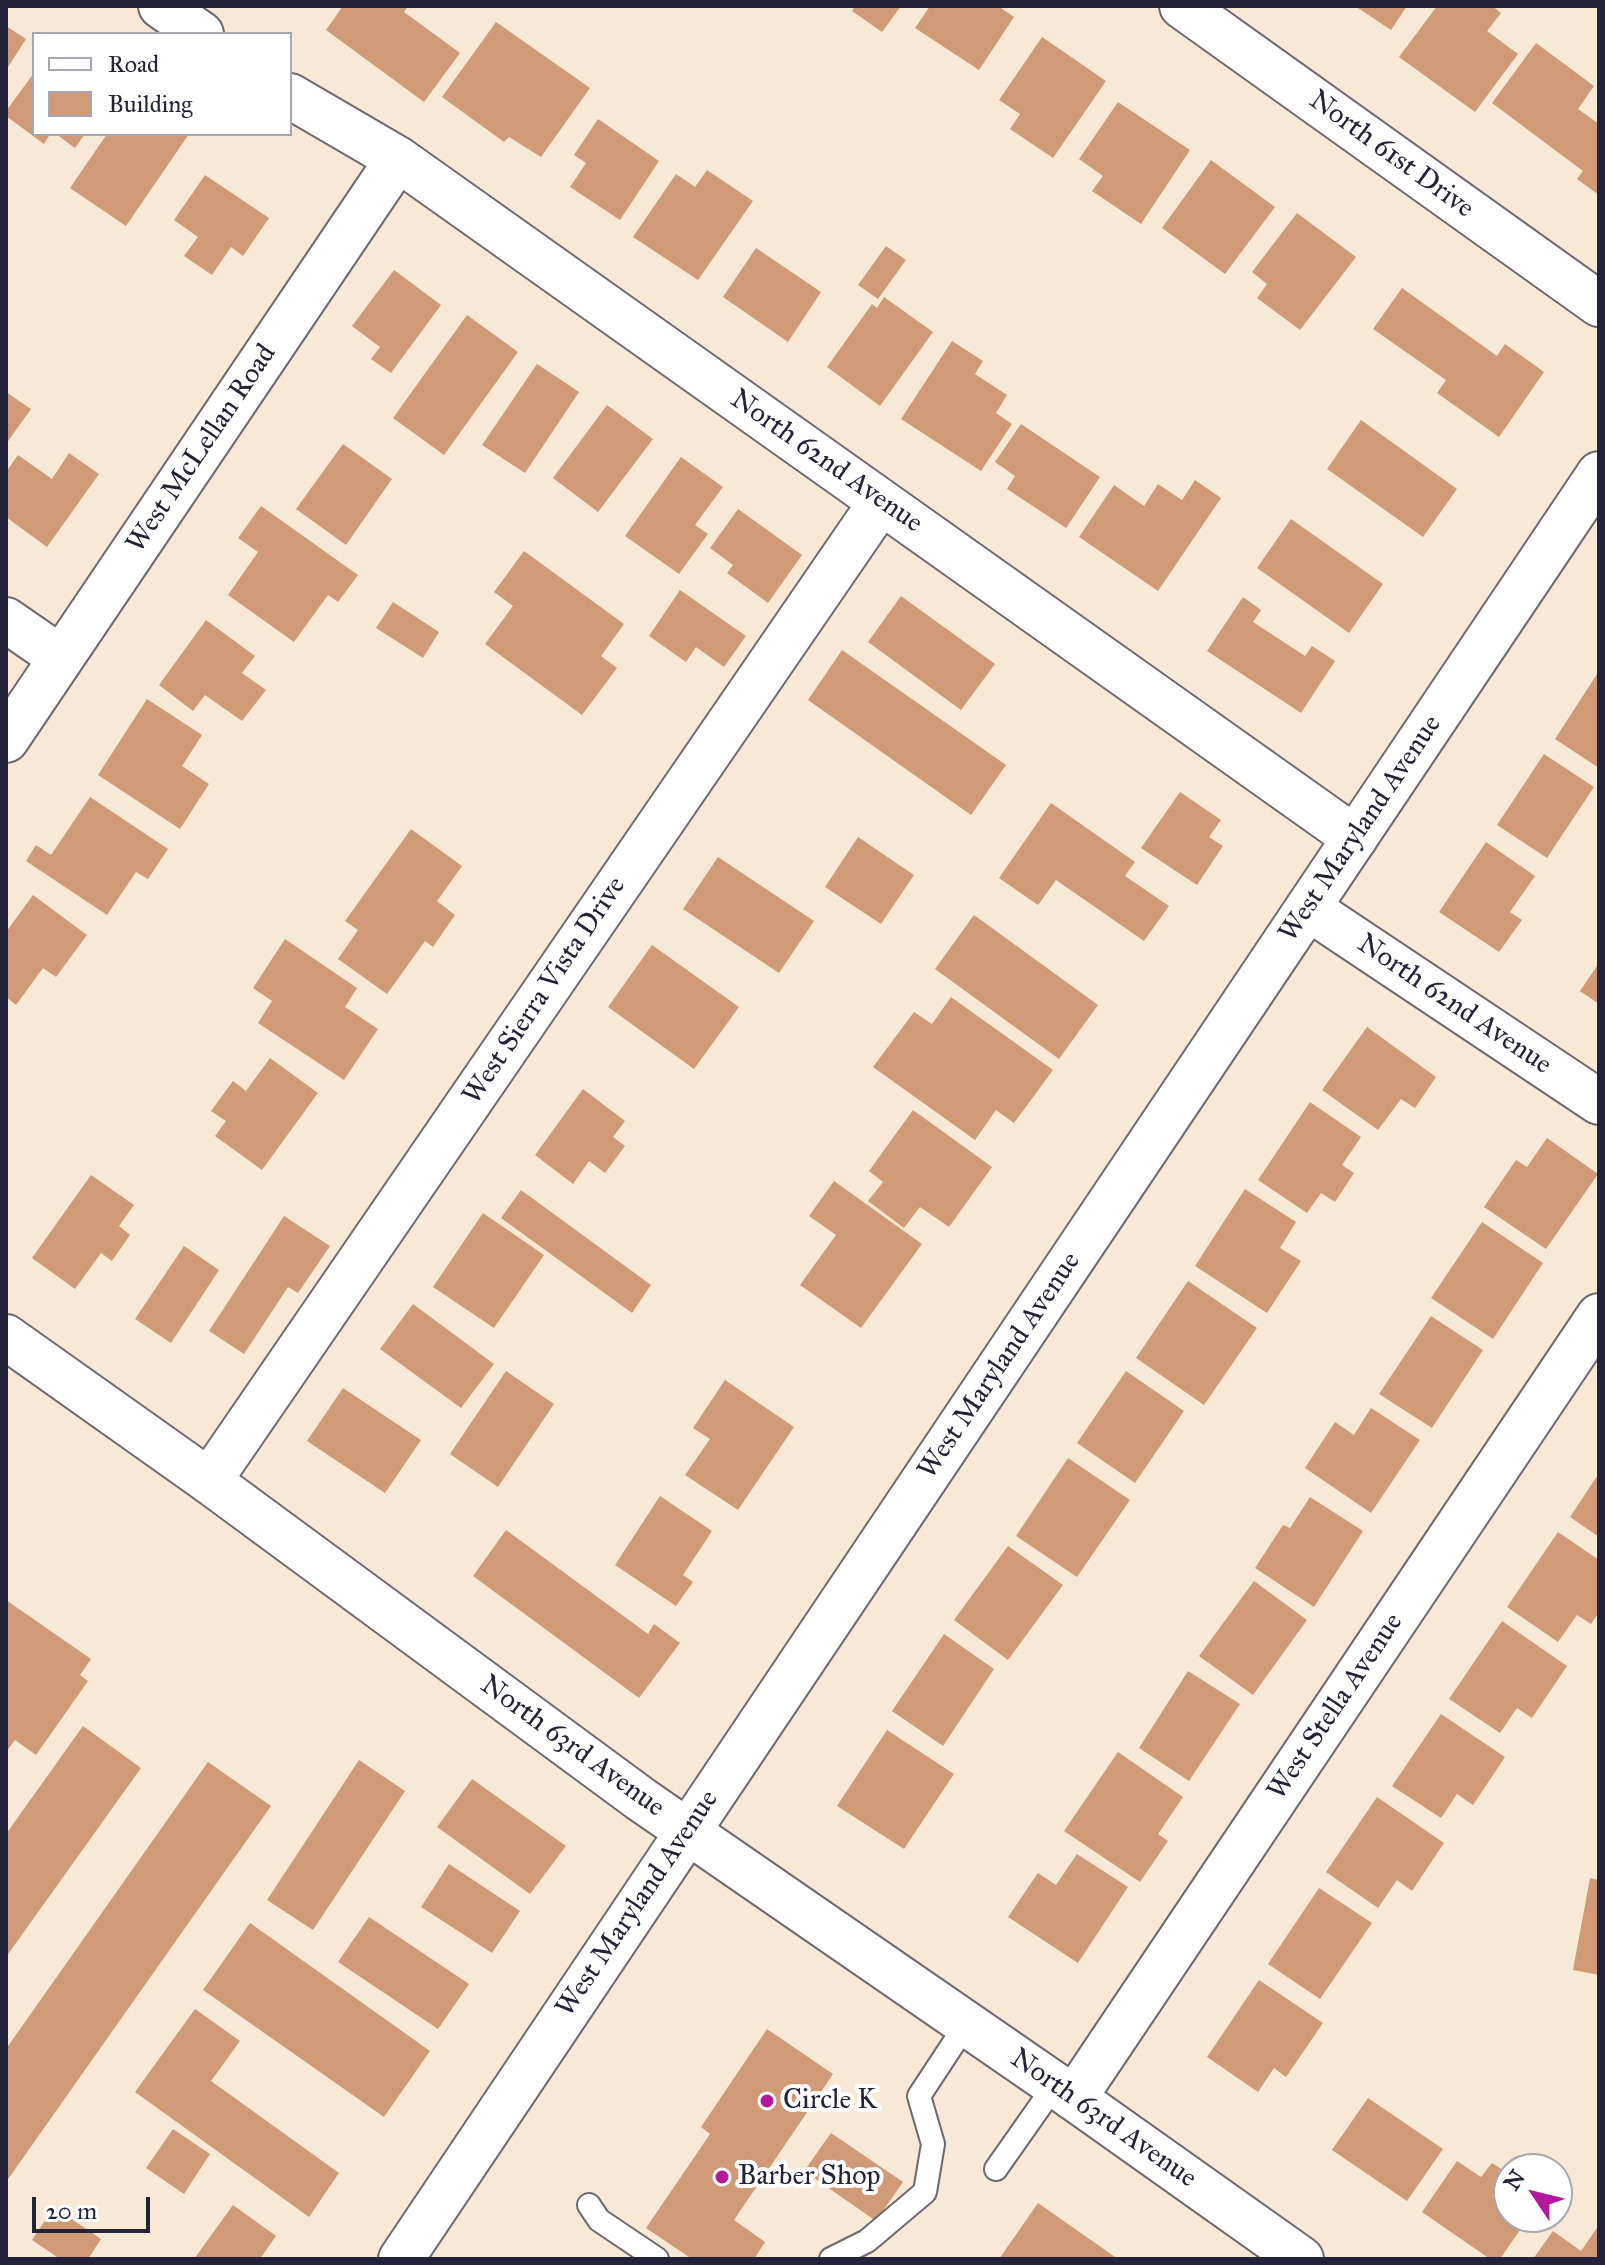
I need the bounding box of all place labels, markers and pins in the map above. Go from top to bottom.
place label: Circle K [783,2084,877,2118]
marker: Circle K [758,2092,776,2110]
place label: Barber Shop [738,2160,881,2194]
marker: Barber Shop [713,2168,731,2186]

